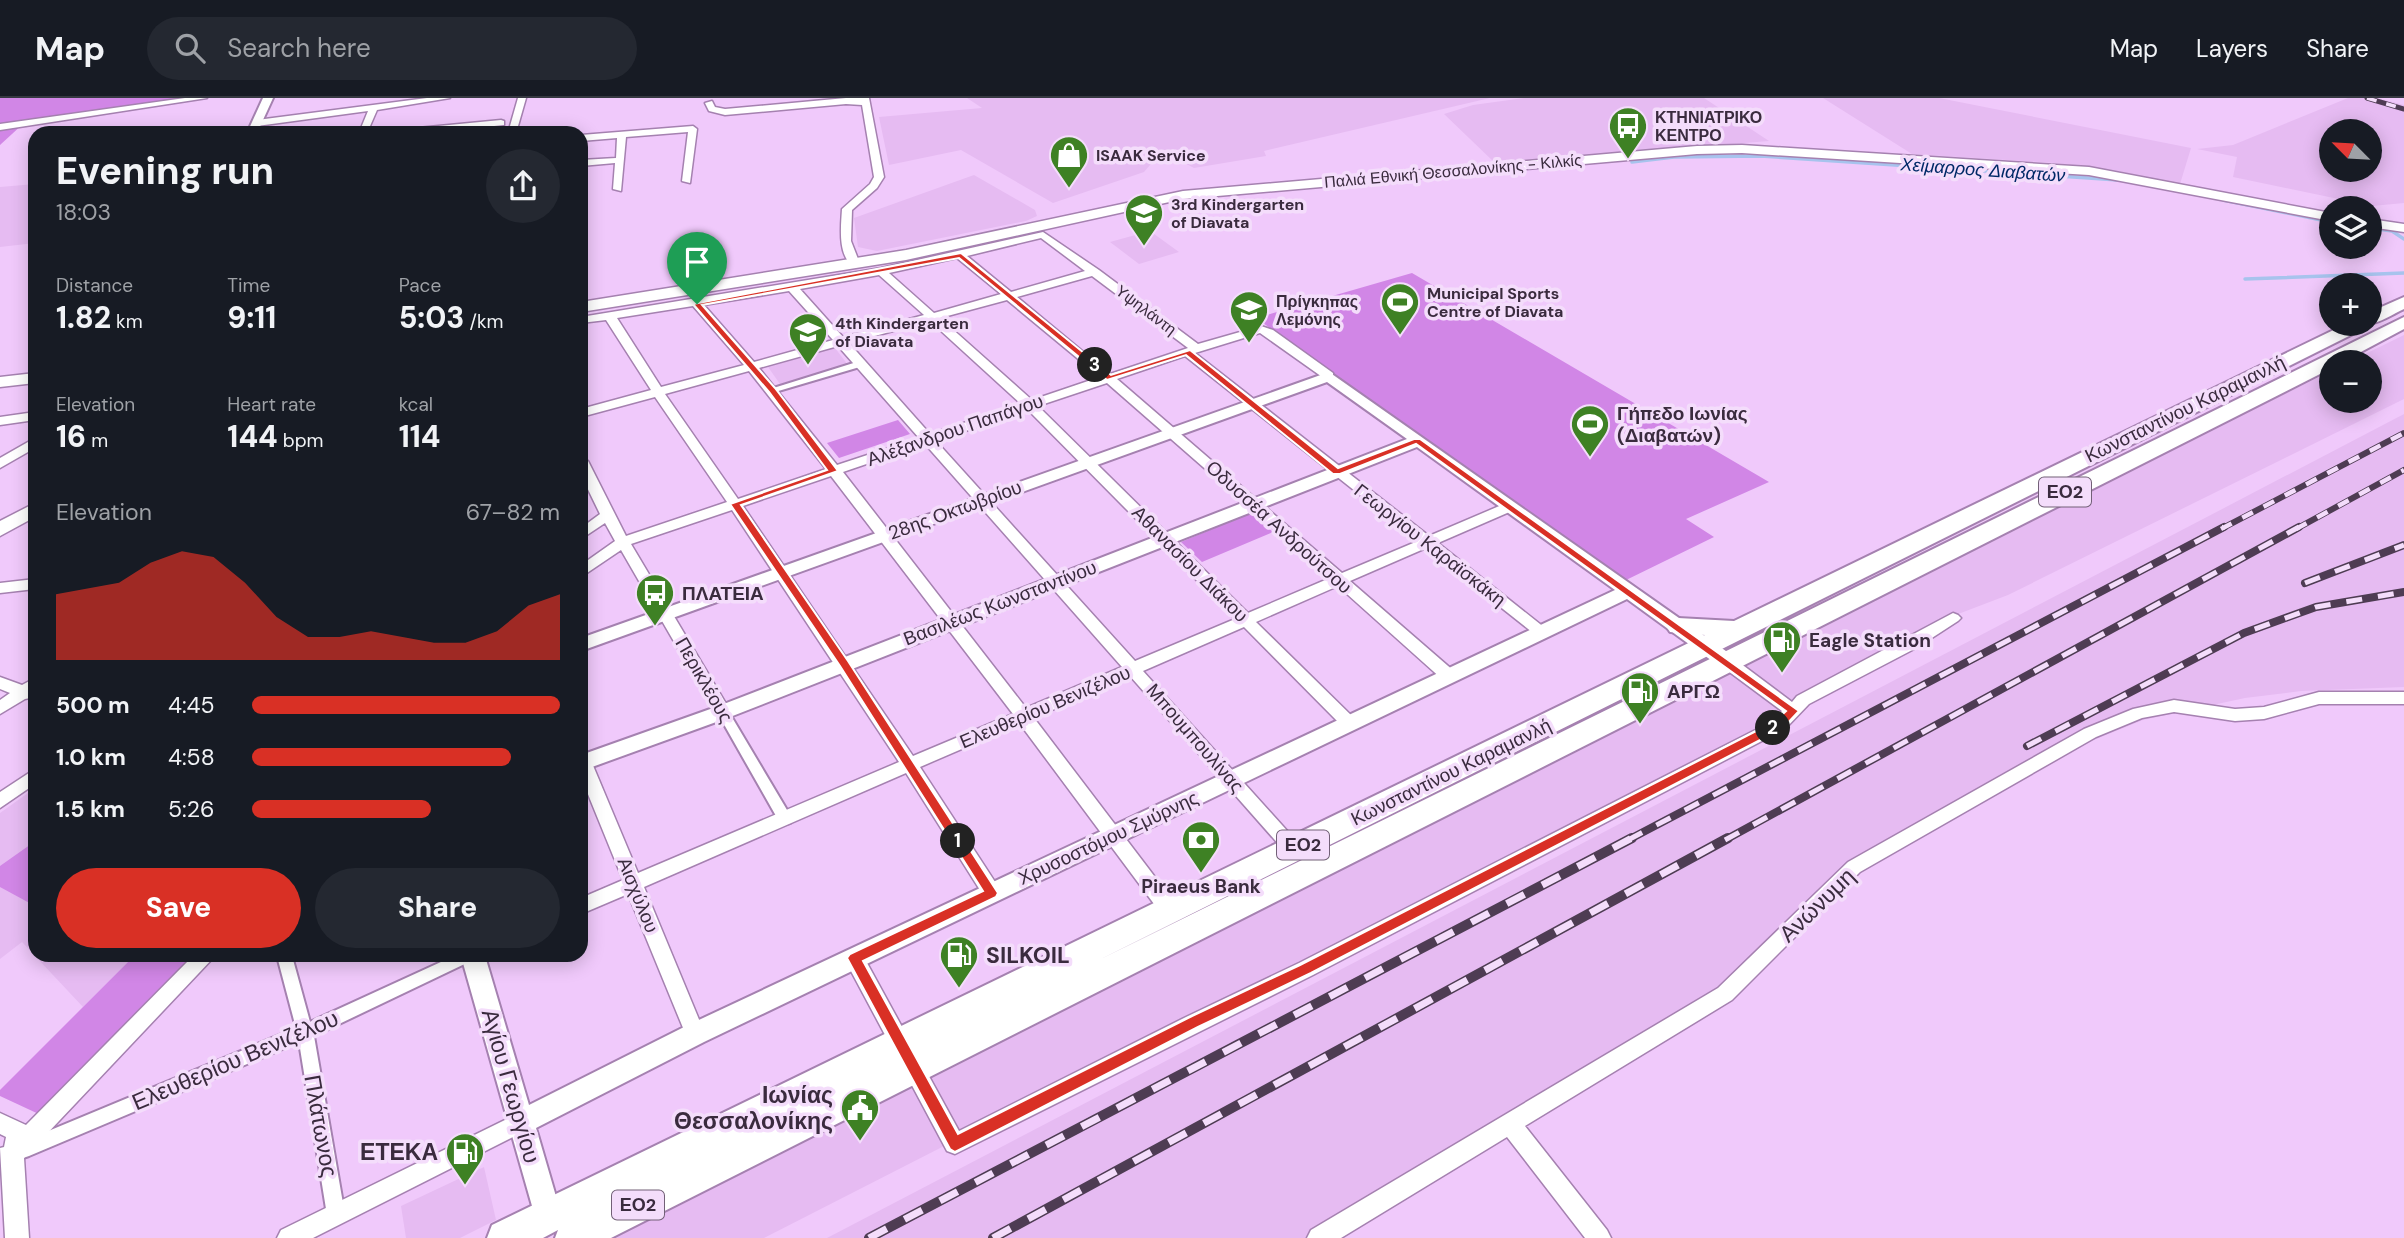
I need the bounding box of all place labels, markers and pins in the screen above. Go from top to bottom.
bus stop icon: ΚΤΗΝΙΑΤΡΙΚΟ ΚΕΝΤΡΟ [1607,105,1649,160]
place label: ΚΤΗΝΙΑΤΡΙΚΟ ΚΕΝΤΡΟ [1655,107,1762,146]
shop icon: ISAAK Service [1048,134,1090,189]
place label: ISAAK Service [1096,145,1206,166]
school or university icon: 3rd Kindergarten of Diavata [1123,192,1165,247]
place label: 3rd Kindergarten of Diavata [1171,194,1304,233]
pin [667,232,727,304]
sports icon: Municipal Sports Centre of Diavata [1379,281,1421,336]
place label: Municipal Sports Centre of Diavata [1427,283,1563,322]
school or university icon: Πρίγκηπας Λεμόνης [1228,289,1270,344]
place label: Πρίγκηπας Λεμόνης [1276,291,1358,330]
school or university icon: 4th Kindergarten of Diavata [787,311,829,366]
place label: 4th Kindergarten of Diavata [835,313,969,352]
pin: 3 [1078,348,1112,382]
place label: Γήπεδο Ιωνίας (Διαβατών) [1617,401,1748,448]
sports icon: Γήπεδο Ιωνίας (Διαβατών) [1569,403,1611,458]
bus stop icon: ΠΛΑΤΕΙΑ [634,572,676,627]
place label: ΠΛΑΤΕΙΑ [682,581,764,606]
fuel station icon: Eagle Station [1761,619,1803,674]
place label: Eagle Station [1809,628,1931,653]
fuel station icon: ΑΡΓΩ [1619,670,1661,725]
place label: ΑΡΓΩ [1667,679,1720,704]
pin: 2 [1756,710,1790,746]
bank icon: Piraeus Bank [1180,819,1222,874]
pin: 1 [940,824,976,858]
place label: Piraeus Bank [1141,874,1261,899]
fuel station icon: SILKOIL [938,934,980,989]
place label: SILKOIL [986,940,1070,970]
place label: Ιωνίας Θεσσαλονίκης [674,1080,833,1136]
public building icon: Ιωνίας Θεσσαλονίκης [839,1087,881,1142]
fuel station icon: ΕΤΕΚΑ [444,1131,486,1186]
place label: ΕΤΕΚΑ [360,1137,438,1167]

